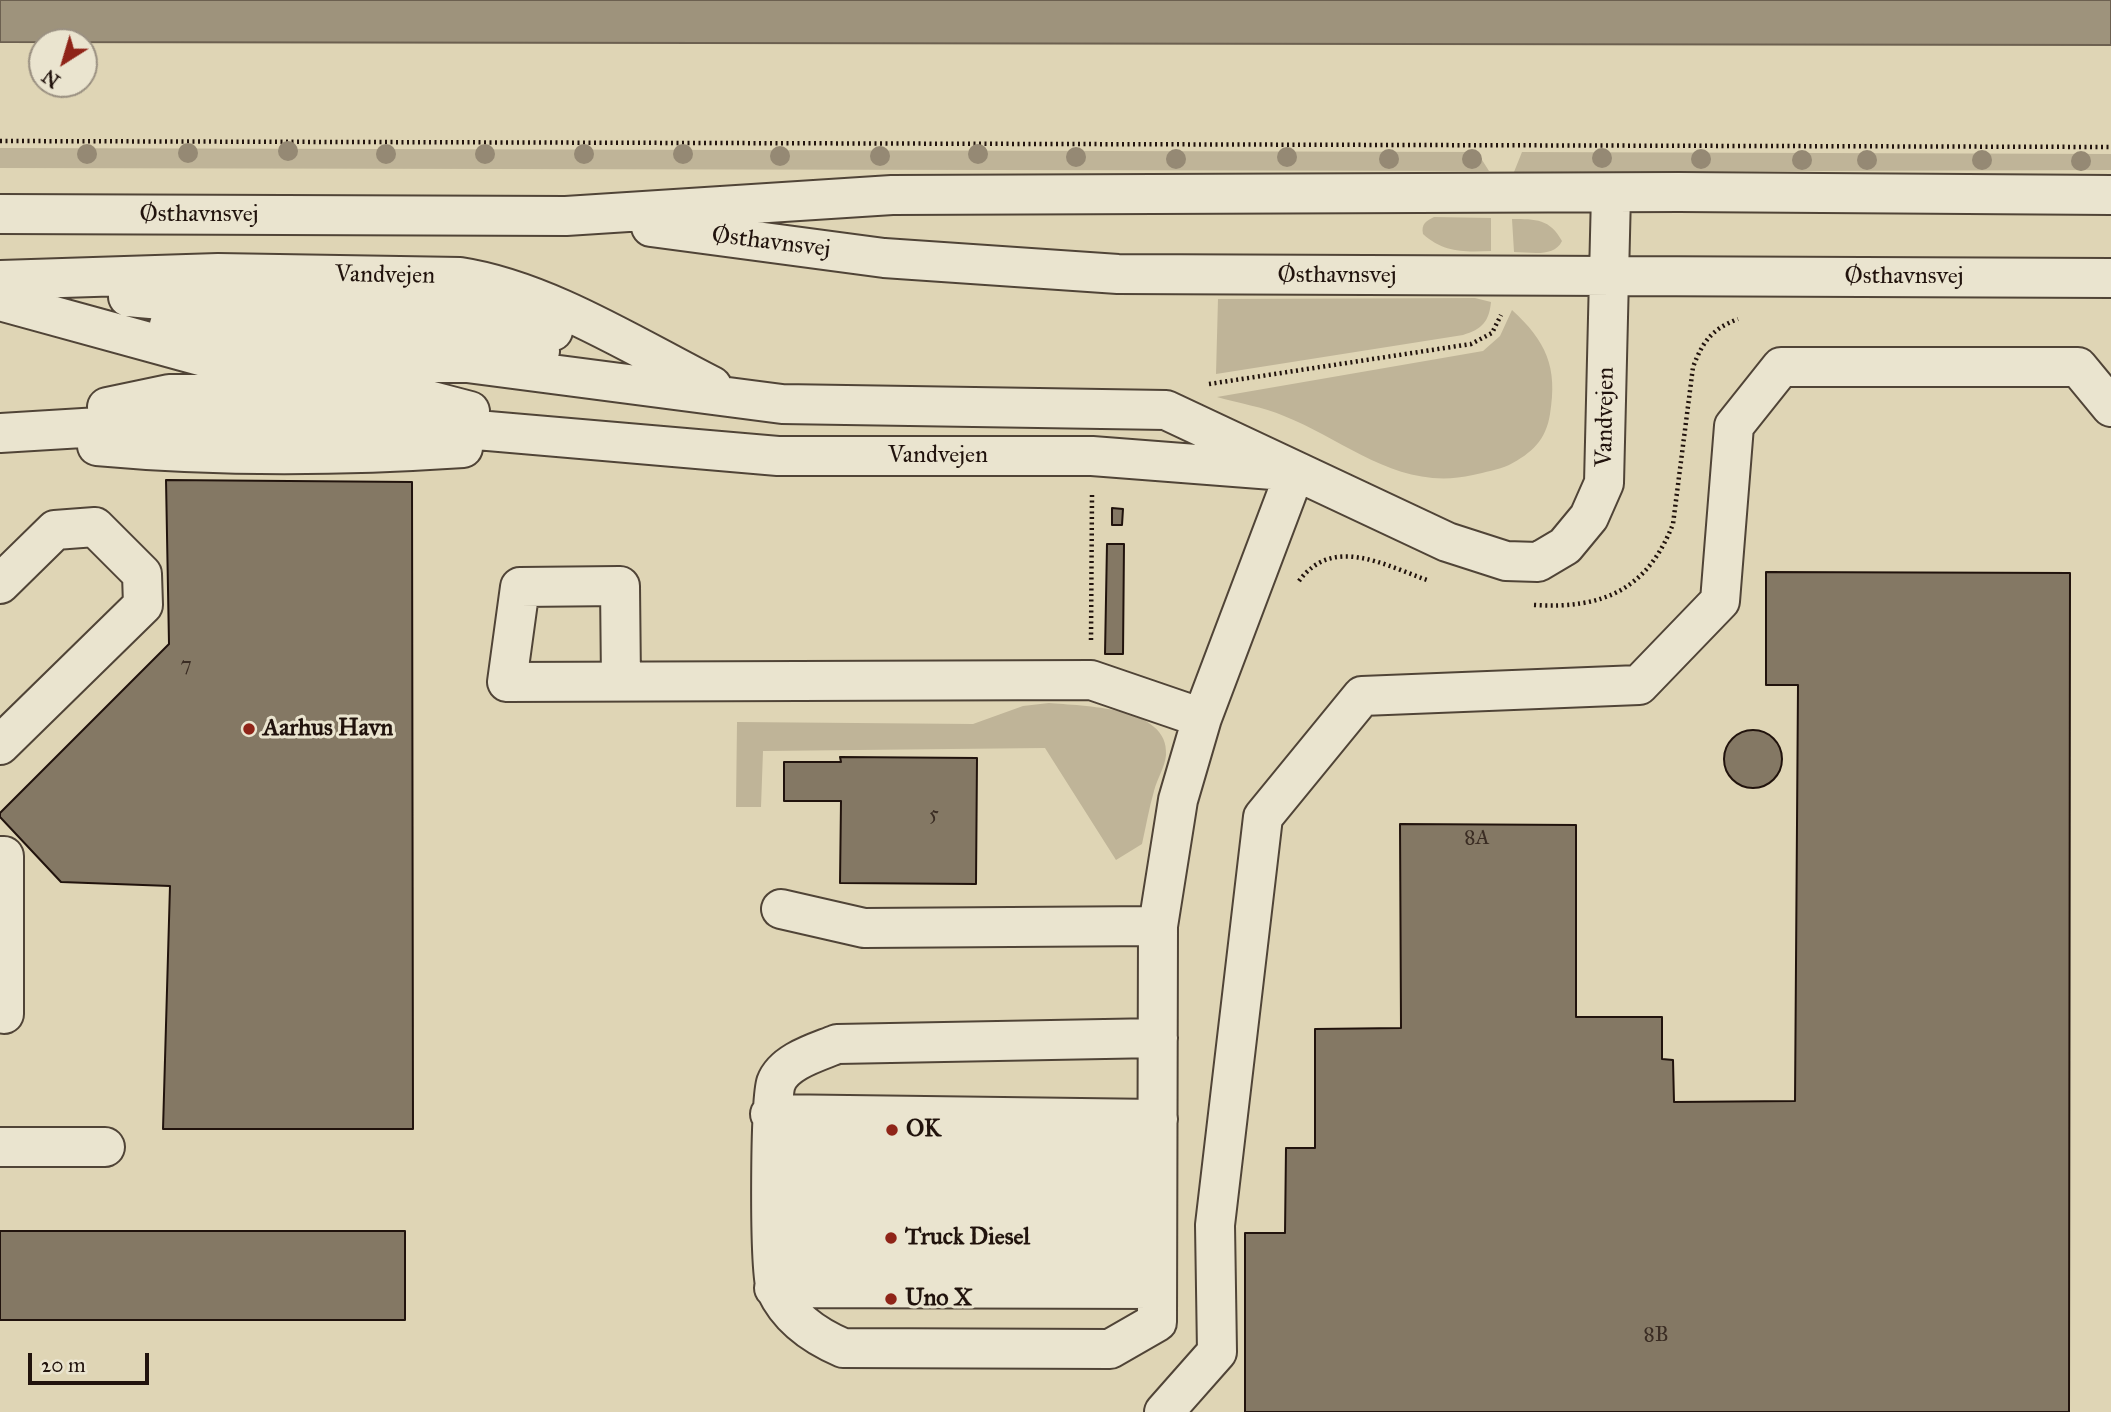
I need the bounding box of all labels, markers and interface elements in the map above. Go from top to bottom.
north arrow [28,28,98,98]
text: N [38,65,65,93]
street label: Østhavnsvej [139,201,259,229]
street label: Østhavnsvej [710,221,832,265]
street label: Vandvejen [335,261,435,291]
street label: Østhavnsvej [1277,262,1397,290]
street label: Østhavnsvej [1844,263,1964,291]
street label: Vandvejen [1591,367,1621,467]
street label: Vandvejen [888,442,988,470]
house number: 7 [180,653,192,679]
place label: Aarhus Havn [263,715,393,743]
marker: Aarhus Havn [241,721,257,737]
house number: 5 [929,802,939,828]
house number: 8A [1464,826,1490,852]
place label: OK [906,1116,941,1144]
marker: OK [884,1122,900,1138]
place label: Truck Diesel [905,1224,1030,1252]
marker: Truck Diesel [883,1230,899,1246]
place label: Uno X [905,1285,972,1313]
marker: Uno X [883,1291,899,1307]
house number: 8B [1643,1323,1669,1349]
scale bar [32,1338,152,1382]
text: 20 m [41,1352,86,1378]

